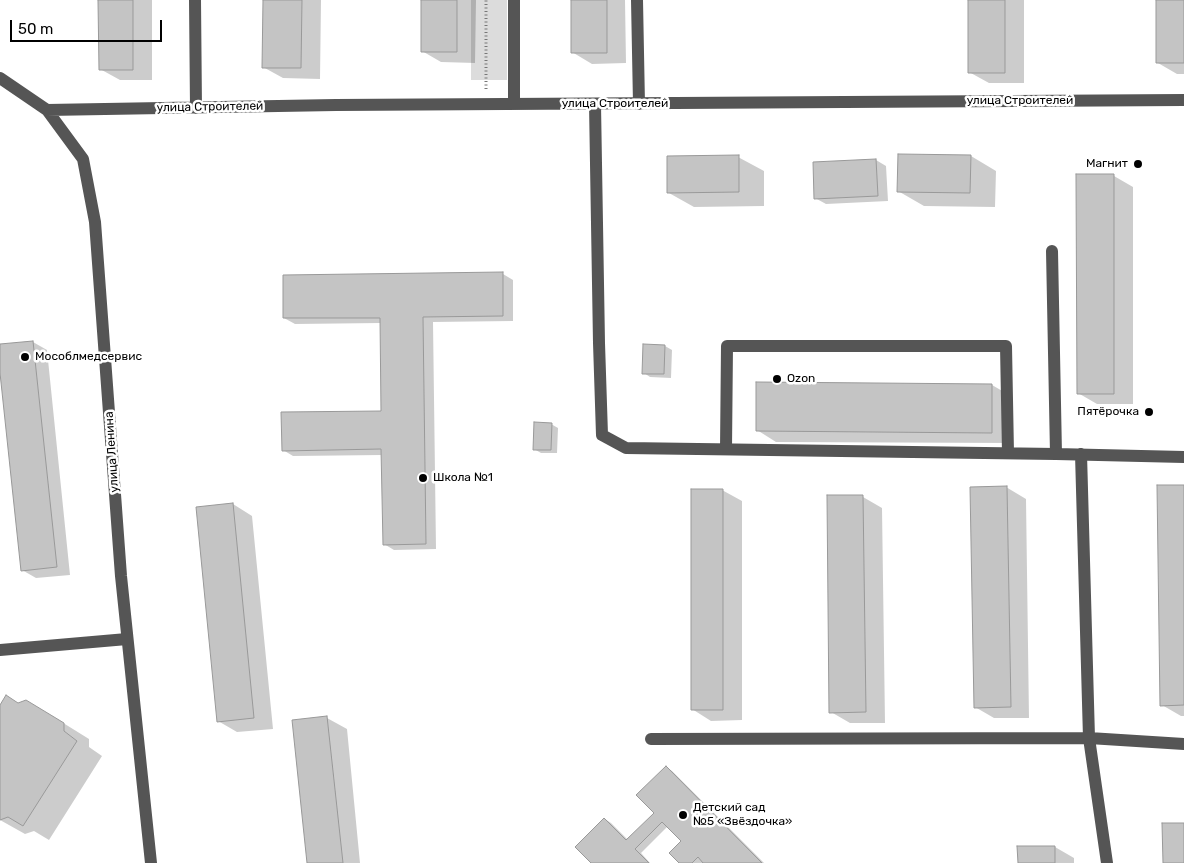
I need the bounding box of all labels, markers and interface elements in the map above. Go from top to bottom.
scale bar [12,10,165,42]
text: 50 m [18,20,53,38]
street label: улица Строителей [967,94,1073,108]
street label: улица Строителей [562,97,668,111]
street label: улица Строителей [157,99,263,115]
place label: Магнит [1086,157,1128,171]
marker: Магнит [1132,158,1144,170]
place label: Мособлмедсервис [35,350,142,364]
marker: Мособлмедсервис [19,351,31,363]
place label: Ozon [787,372,815,386]
marker: Ozon [771,373,783,385]
place label: Пятёрочка [1077,405,1139,419]
marker: Пятёрочка [1143,406,1155,418]
street label: улица Ленина [102,411,122,493]
place label: Школа №1 [433,471,493,485]
marker: Школа №1 [417,472,429,484]
place label: Детский сад №5 «Звёздочка» [693,801,792,829]
marker: Детский сад №5 «Звёздочка» [677,809,689,821]

